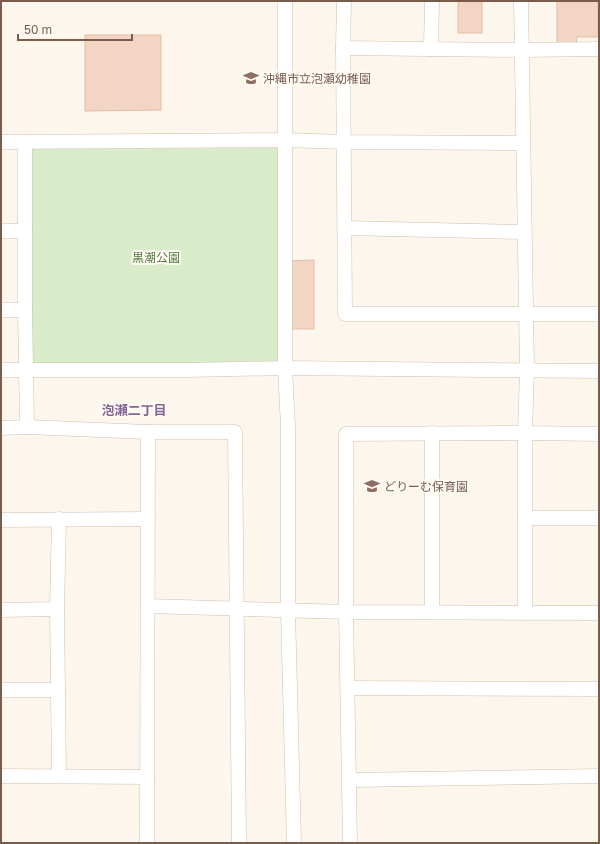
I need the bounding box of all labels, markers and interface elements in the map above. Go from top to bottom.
scale bar [18,16,132,42]
text: 50 m [24,22,52,37]
school or university icon: 沖縄市立泡瀬幼稚園 [242,69,260,87]
place label: 沖縄市立泡瀬幼稚園 [263,71,371,86]
park label: 黒潮公園 [132,250,180,265]
district label: 泡瀬二丁目 [101,402,167,418]
school or university icon: どりーむ保育園 [363,477,381,495]
place label: どりーむ保育園 [384,479,468,494]

